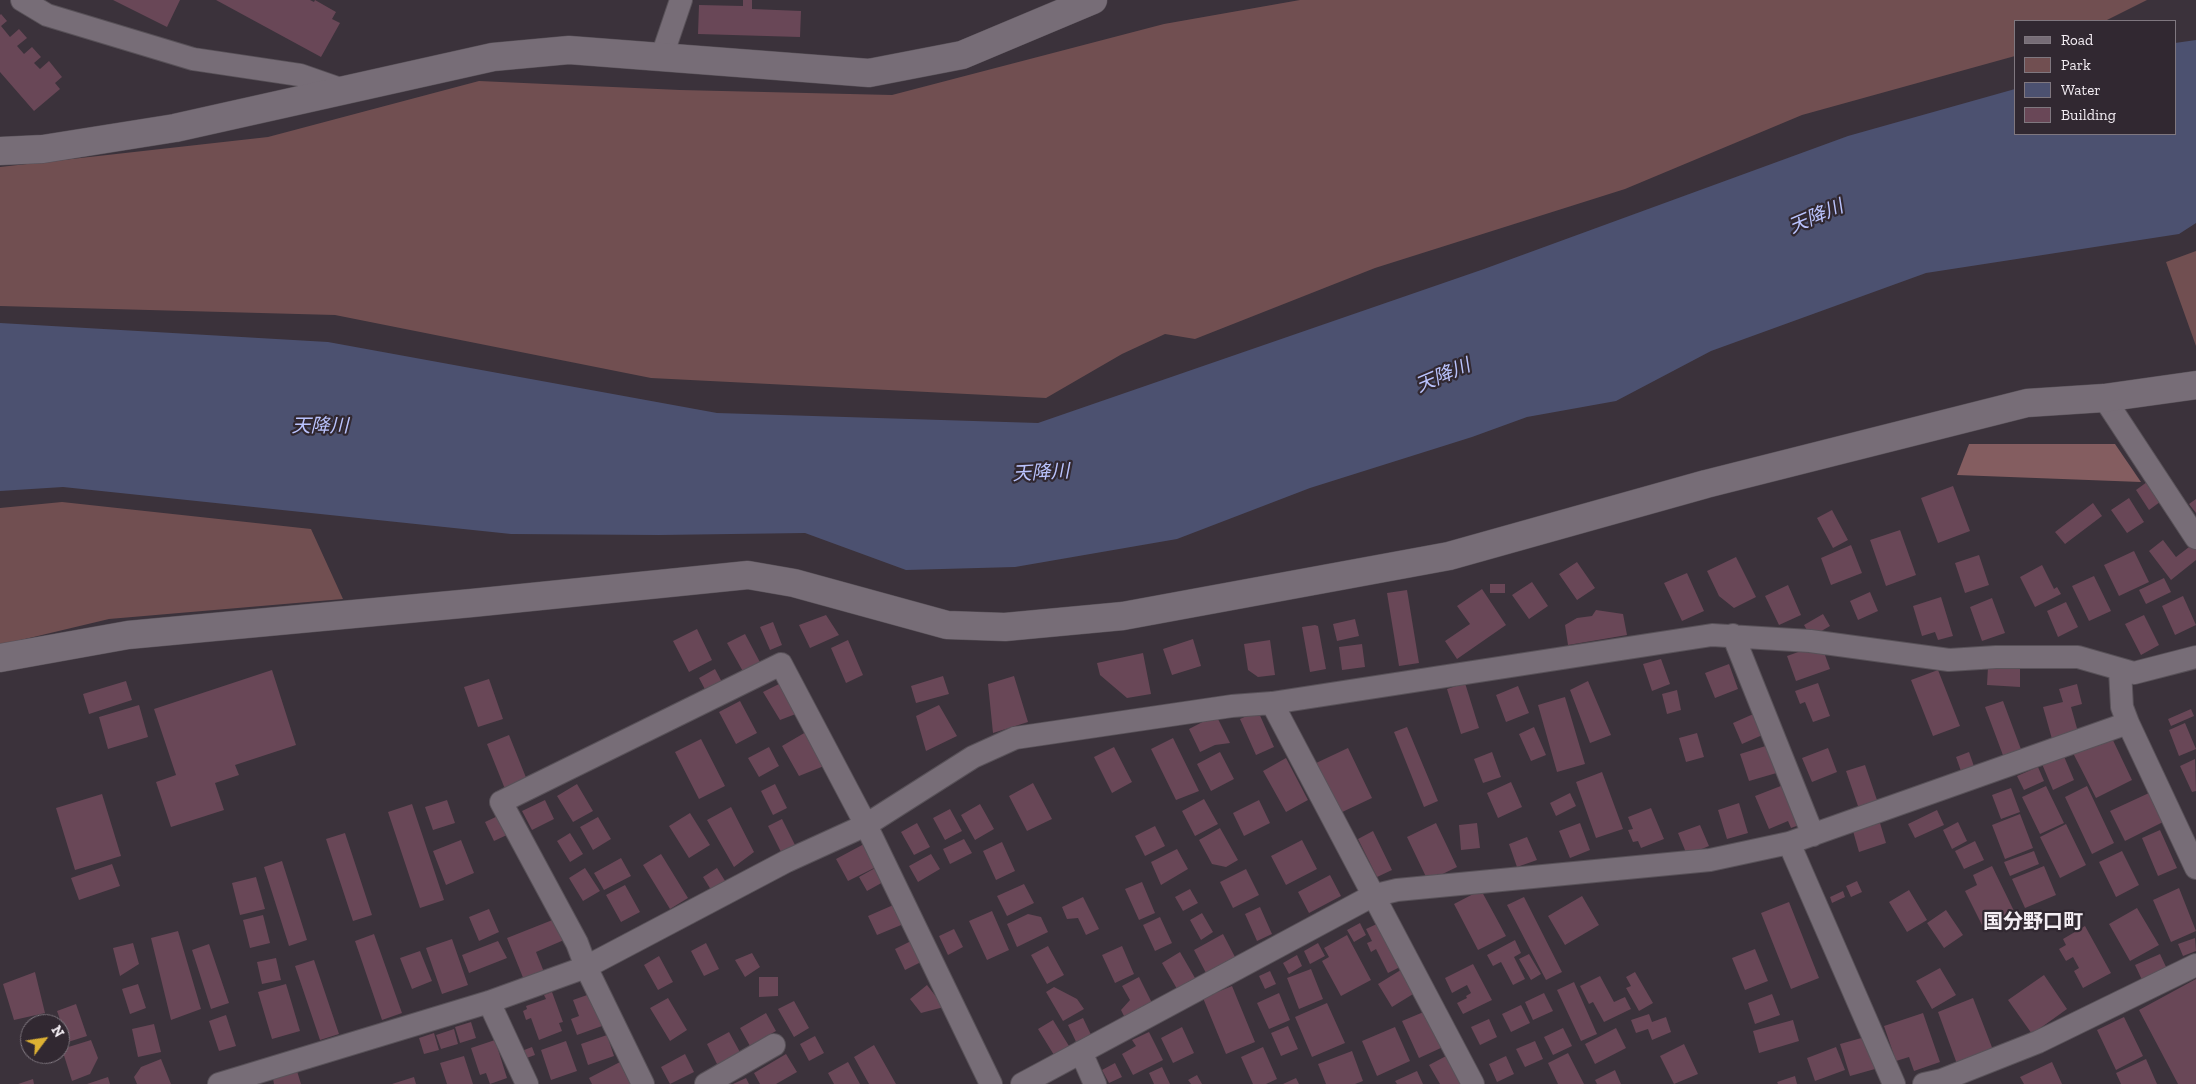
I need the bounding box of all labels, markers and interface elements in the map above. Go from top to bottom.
legend [2014,20,2176,135]
text: Road [2061,31,2093,49]
text: Park [2061,56,2091,74]
text: Water [2061,81,2101,99]
text: Building [2061,106,2116,124]
water label: 天降川 [1785,195,1847,239]
water label: 天降川 [1412,354,1474,398]
water label: 天降川 [292,416,348,438]
water label: 天降川 [1012,460,1070,486]
district label: 国分野口町 [1983,910,2083,934]
north arrow [20,1014,70,1064]
text: N [47,1023,67,1040]

